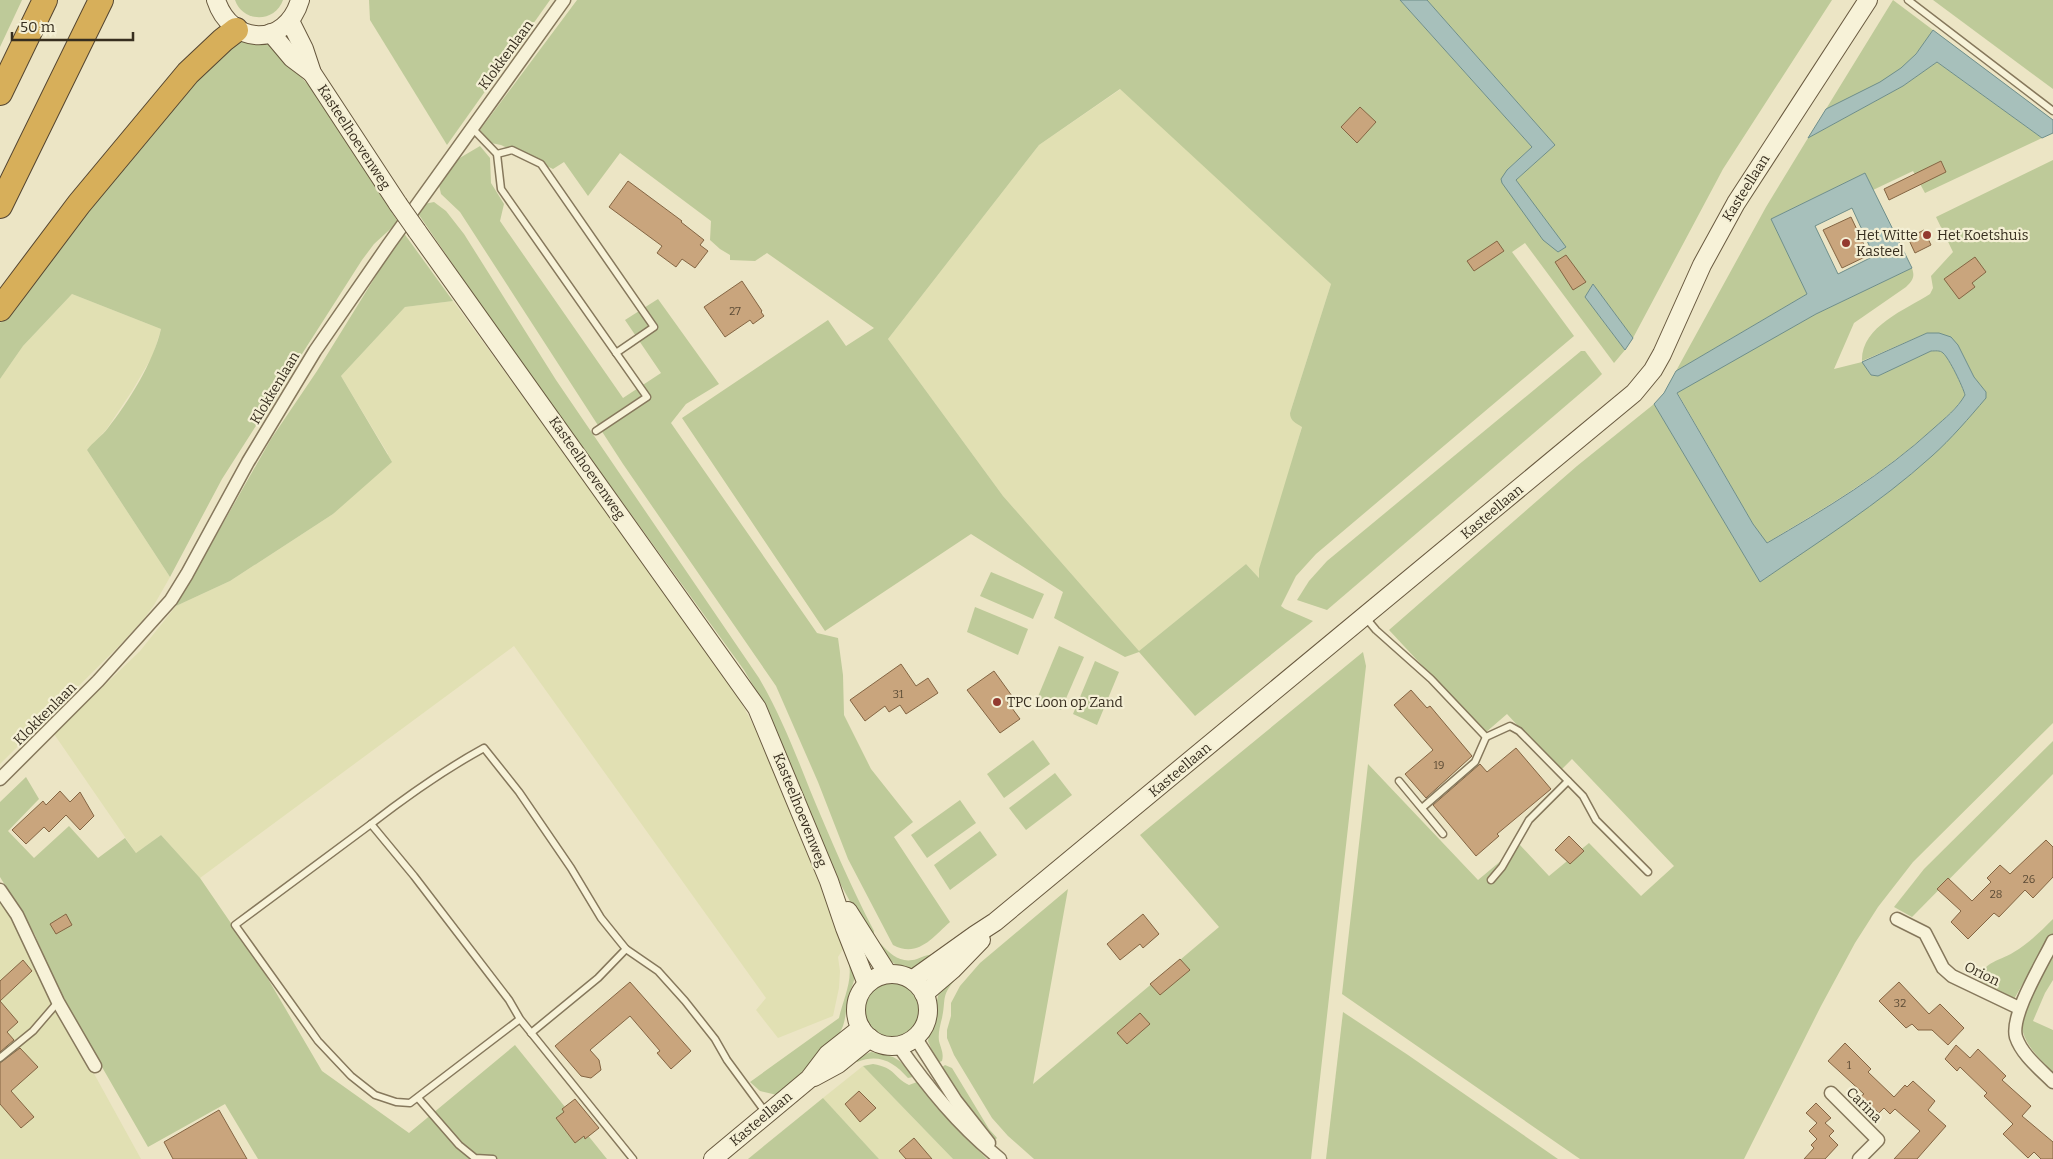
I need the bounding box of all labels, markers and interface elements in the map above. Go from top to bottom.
scale bar [12,10,134,42]
street label: Klokkenlaan [475,17,537,93]
text: 50 m [20,18,56,36]
street label: Kasteelhoevenweg [314,81,394,193]
street label: Kasteellaan [1719,151,1773,225]
place label: Het Witte Kasteel [1856,227,1918,260]
place label: Het Koetshuis [1937,227,2028,244]
marker: Het Koetshuis [1921,229,1933,241]
marker: Het Witte Kasteel [1840,237,1852,249]
house number: 27 [729,305,741,318]
street label: Klokkenlaan [247,348,303,427]
street label: Kasteelhoevenweg [545,413,629,523]
street label: Kasteellaan [1457,481,1527,543]
street label: Klokkenlaan [10,679,80,749]
house number: 31 [893,688,904,701]
place label: TPC Loon op Zand [1007,694,1123,711]
marker: TPC Loon op Zand [991,696,1003,708]
street label: Kasteellaan [1145,739,1215,801]
street label: Kasteelhoevenweg [769,750,831,870]
house number: 19 [1434,759,1444,772]
house number: 26 [2023,873,2035,886]
house number: 28 [1990,888,2002,901]
street label: Orion [1962,958,2003,990]
house number: 32 [1894,997,1906,1010]
house number: 1 [1847,1059,1852,1072]
street label: Carina [1843,1084,1885,1126]
street label: Kasteellaan [726,1088,796,1150]

